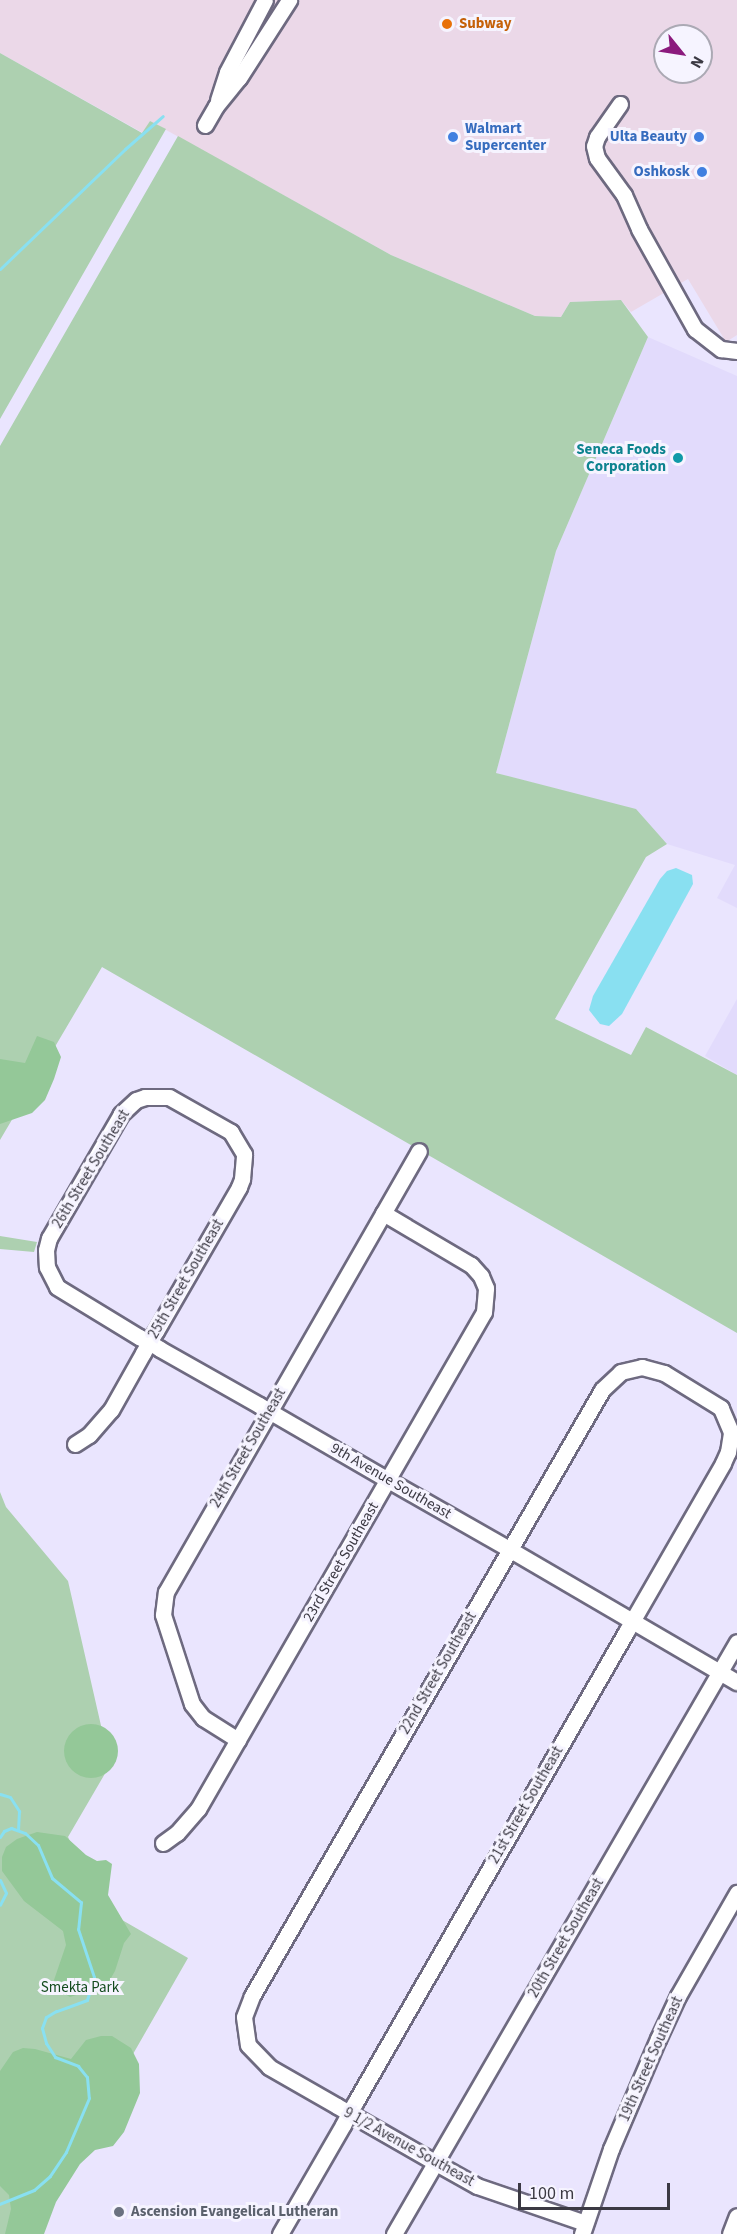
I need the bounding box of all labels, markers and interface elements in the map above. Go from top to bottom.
place label: Subway [459,15,512,33]
marker: Subway [440,17,454,31]
north arrow [653,24,713,84]
text: N [685,52,709,72]
place label: Walmart Supercenter [465,119,546,154]
place label: Ulta Beauty [610,128,687,146]
marker: Walmart Supercenter [446,130,460,144]
marker: Ulta Beauty [692,130,706,144]
place label: Oshkosk [634,163,690,181]
marker: Oshkosk [695,165,709,179]
place label: Seneca Foods Corporation [576,440,666,475]
marker: Seneca Foods Corporation [671,451,685,465]
street label: 26th Street Southeast [48,1106,134,1232]
street label: 25th Street Southeast [144,1216,228,1342]
street label: 24th Street Southeast [206,1385,290,1511]
street label: 9th Avenue Southeast [327,1439,455,1523]
street label: 23rd Street Southeast [299,1499,383,1625]
street label: 22nd Street Southeast [396,1609,480,1737]
street label: 21st Street Southeast [485,1743,567,1867]
street label: 20th Street Southeast [524,1875,608,2001]
park label: Smekta Park [41,1979,119,1997]
street label: 19th Street Southeast [615,1994,687,2124]
street label: 9 1/2 Avenue Southeast [341,2104,477,2190]
scale bar [521,2171,672,2209]
text: 100 m [529,2181,574,2206]
place label: Ascension Evangelical Lutheran [131,2203,338,2221]
marker: Ascension Evangelical Lutheran [112,2205,126,2219]

